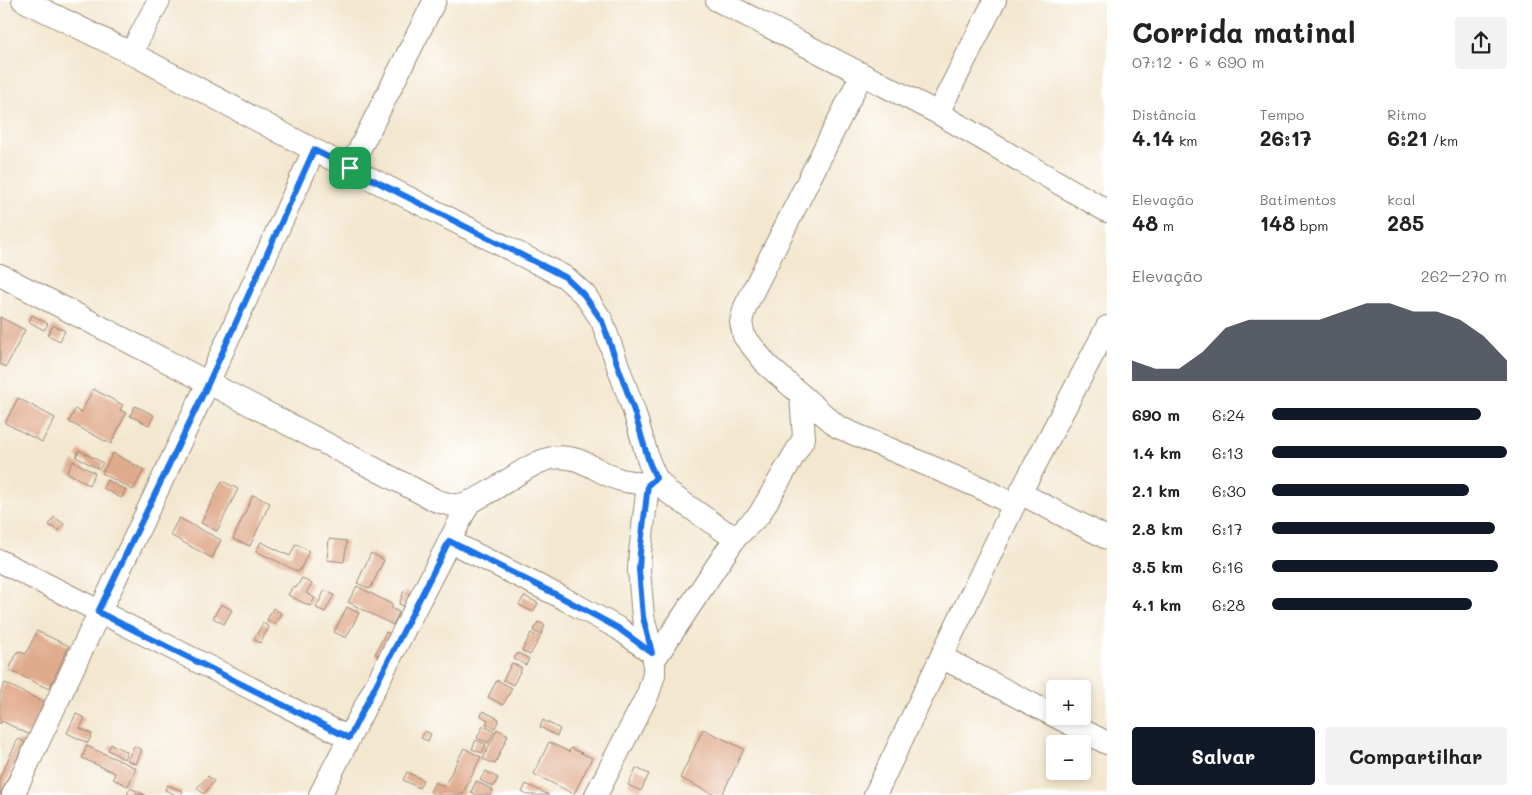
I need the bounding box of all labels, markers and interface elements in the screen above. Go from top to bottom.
text: Corrida matinal [1132,14,1356,50]
button: share [1455,17,1507,69]
text: 07:12 · 6 × 690 m [1132,51,1264,72]
text: Distância [1132,105,1197,124]
text: Tempo [1260,105,1304,124]
text: Ritmo [1387,105,1426,124]
text: 4.14 [1132,124,1174,151]
text: 26:17 [1260,124,1312,151]
text: 6:21 [1387,124,1428,151]
text: km [1174,131,1197,150]
text: /km [1428,131,1458,150]
pin [329,147,371,189]
icon: arrive [336,154,364,182]
text: Elevação [1132,190,1194,209]
text: Batimentos [1260,190,1336,209]
text: kcal [1387,190,1415,209]
text: 48 [1132,209,1158,236]
text: 148 [1260,209,1295,236]
text: 285 [1387,209,1424,236]
text: m [1158,216,1174,235]
text: bpm [1295,216,1329,235]
text: Elevação [1132,265,1202,286]
text: 262–270 m [1421,265,1507,286]
text: 690 m [1132,404,1180,425]
text: 6:24 [1212,404,1245,425]
text: 1.4 km [1132,442,1181,463]
text: 6:13 [1212,442,1243,463]
text: 2.1 km [1132,480,1180,501]
text: 6:30 [1212,480,1246,501]
text: 2.8 km [1132,518,1183,539]
text: 6:17 [1212,518,1243,539]
text: 3.5 km [1132,556,1183,577]
text: 6:16 [1212,556,1243,577]
text: 4.1 km [1132,594,1181,615]
text: 6:28 [1212,594,1245,615]
map controls [1046,680,1091,780]
button: + [1046,680,1091,725]
button: Salvar [1132,727,1315,785]
button: Compartilhar [1325,727,1507,785]
button: − [1046,735,1091,780]

